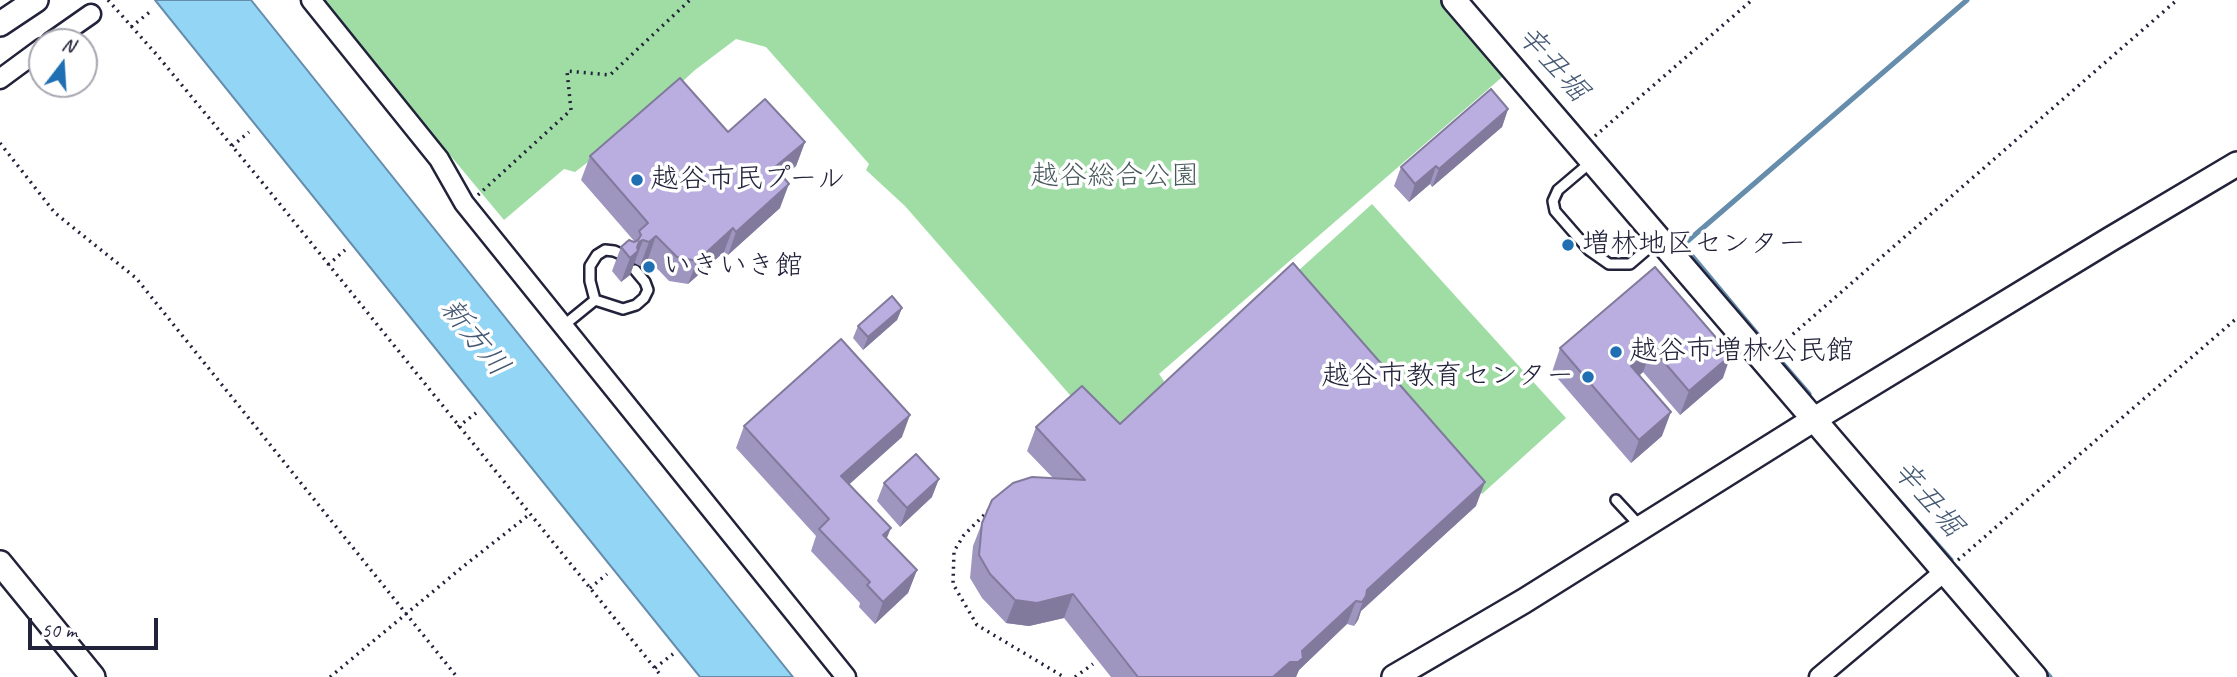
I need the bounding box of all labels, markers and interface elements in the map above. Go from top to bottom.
water label: 辛丑堀 [1509,19,1595,109]
north arrow [28,28,98,98]
text: N [59,32,78,58]
park label: 越谷総合公園 [1031,160,1199,194]
place label: 越谷市民プール [651,163,845,197]
marker: 越谷市民プール [629,172,645,188]
place label: 増林地区センター [1582,228,1806,262]
marker: 増林地区センター [1560,237,1576,253]
place label: いきいき館 [663,250,803,284]
marker: いきいき館 [641,259,657,275]
water label: 新方川 [432,292,516,384]
place label: 越谷市増林公民館 [1630,335,1854,369]
marker: 越谷市増林公民館 [1608,344,1624,360]
place label: 越谷市教育センター [1322,360,1574,394]
marker: 越谷市教育センター [1580,369,1596,385]
water label: 辛丑堀 [1884,453,1970,545]
scale bar [32,604,161,648]
text: 50 m [41,617,77,643]

